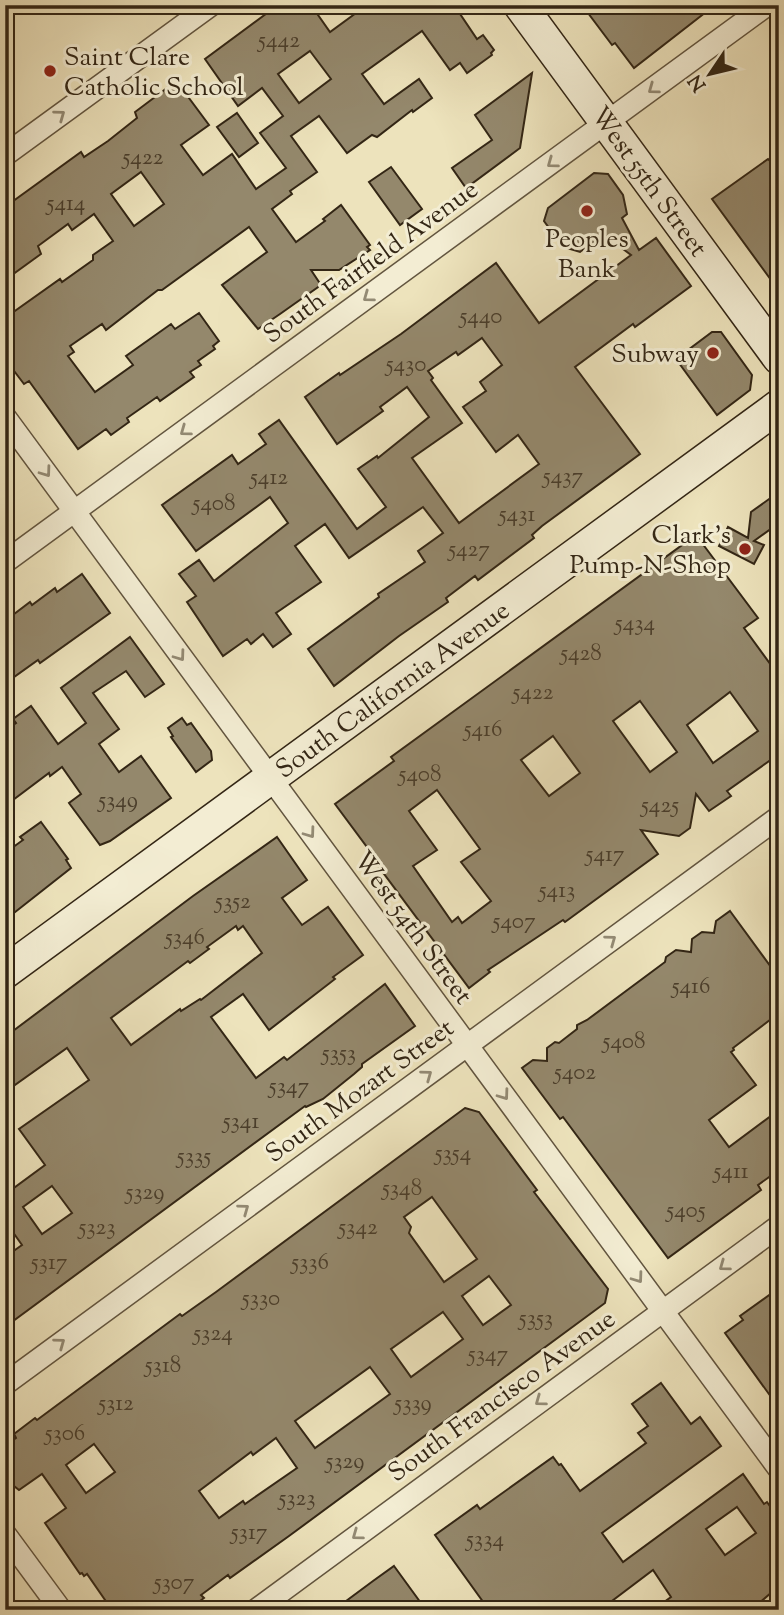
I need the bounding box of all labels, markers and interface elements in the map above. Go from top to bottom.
house number: 5442 [256,25,300,58]
north arrow [676,38,746,108]
place label: Saint Clare Catholic School [64,40,244,107]
marker: Saint Clare Catholic School [42,63,58,79]
text: N [683,68,714,96]
one-way arrow [648,81,661,93]
street label: West 55th Street [581,100,715,265]
one-way arrow [52,111,65,123]
house number: 5422 [121,142,164,175]
one-way arrow [547,155,560,167]
street label: South Fairfield Avenue [256,172,487,354]
house number: 5414 [45,188,85,221]
marker: Peoples Bank [579,203,595,219]
place label: Peoples Bank [545,222,629,289]
one-way arrow [363,289,376,301]
house number: 5440 [457,301,503,334]
place label: Subway [611,337,699,374]
marker: Subway [705,345,721,361]
house number: 5430 [384,349,426,382]
one-way arrow [180,423,192,436]
house number: 5437 [541,461,584,494]
house number: 5412 [248,462,288,495]
one-way arrow [37,465,50,477]
house number: 5408 [191,488,235,521]
house number: 5431 [497,499,535,532]
place label: Clark's Pump-N-Shop [569,518,731,585]
house number: 5427 [446,534,490,567]
marker: Clark's Pump-N-Shop [737,541,753,557]
street label: South California Avenue [269,593,518,789]
house number: 5434 [613,608,655,641]
house number: 5428 [558,638,602,671]
one-way arrow [172,648,184,661]
house number: 5422 [511,677,554,710]
house number: 5416 [462,714,502,747]
house number: 5408 [397,759,441,792]
house number: 5349 [96,785,138,818]
house number: 5425 [639,790,679,823]
one-way arrow [302,825,315,838]
house number: 5417 [584,839,625,872]
street label: West 54th Street [344,844,480,1013]
house number: 5413 [537,875,575,908]
house number: 5352 [213,886,251,919]
house number: 5407 [491,906,536,939]
house number: 5346 [163,922,205,955]
one-way arrow [603,936,616,948]
house number: 5416 [670,971,710,1004]
street label: South Mozart Street [259,1011,462,1173]
house number: 5408 [601,1026,645,1059]
house number: 5353 [320,1038,356,1071]
house number: 5402 [552,1057,596,1090]
one-way arrow [420,1070,432,1083]
house number: 5347 [267,1071,310,1104]
one-way arrow [495,1087,508,1100]
house number: 5341 [221,1106,259,1139]
house number: 5354 [433,1138,471,1171]
house number: 5335 [175,1141,211,1174]
house number: 5411 [711,1156,749,1189]
house number: 5348 [380,1173,422,1206]
house number: 5329 [123,1177,165,1210]
house number: 5405 [664,1195,706,1228]
one-way arrow [236,1205,249,1217]
house number: 5323 [76,1212,116,1245]
house number: 5342 [336,1212,378,1245]
house number: 5317 [29,1247,68,1280]
house number: 5336 [289,1247,329,1280]
one-way arrow [719,1258,732,1271]
one-way arrow [630,1271,643,1283]
house number: 5330 [240,1283,280,1316]
street label: South Francisco Avenue [381,1302,624,1492]
house number: 5353 [517,1303,553,1336]
house number: 5324 [191,1318,233,1351]
one-way arrow [52,1339,65,1352]
house number: 5347 [466,1339,509,1372]
house number: 5318 [143,1350,181,1383]
house number: 5312 [96,1388,134,1421]
house number: 5339 [392,1388,432,1421]
one-way arrow [535,1393,548,1405]
house number: 5306 [43,1418,85,1451]
house number: 5329 [323,1446,365,1479]
house number: 5323 [276,1483,316,1516]
house number: 5317 [229,1517,268,1550]
house number: 5334 [464,1524,504,1557]
one-way arrow [352,1527,365,1540]
house number: 5307 [152,1567,195,1600]

